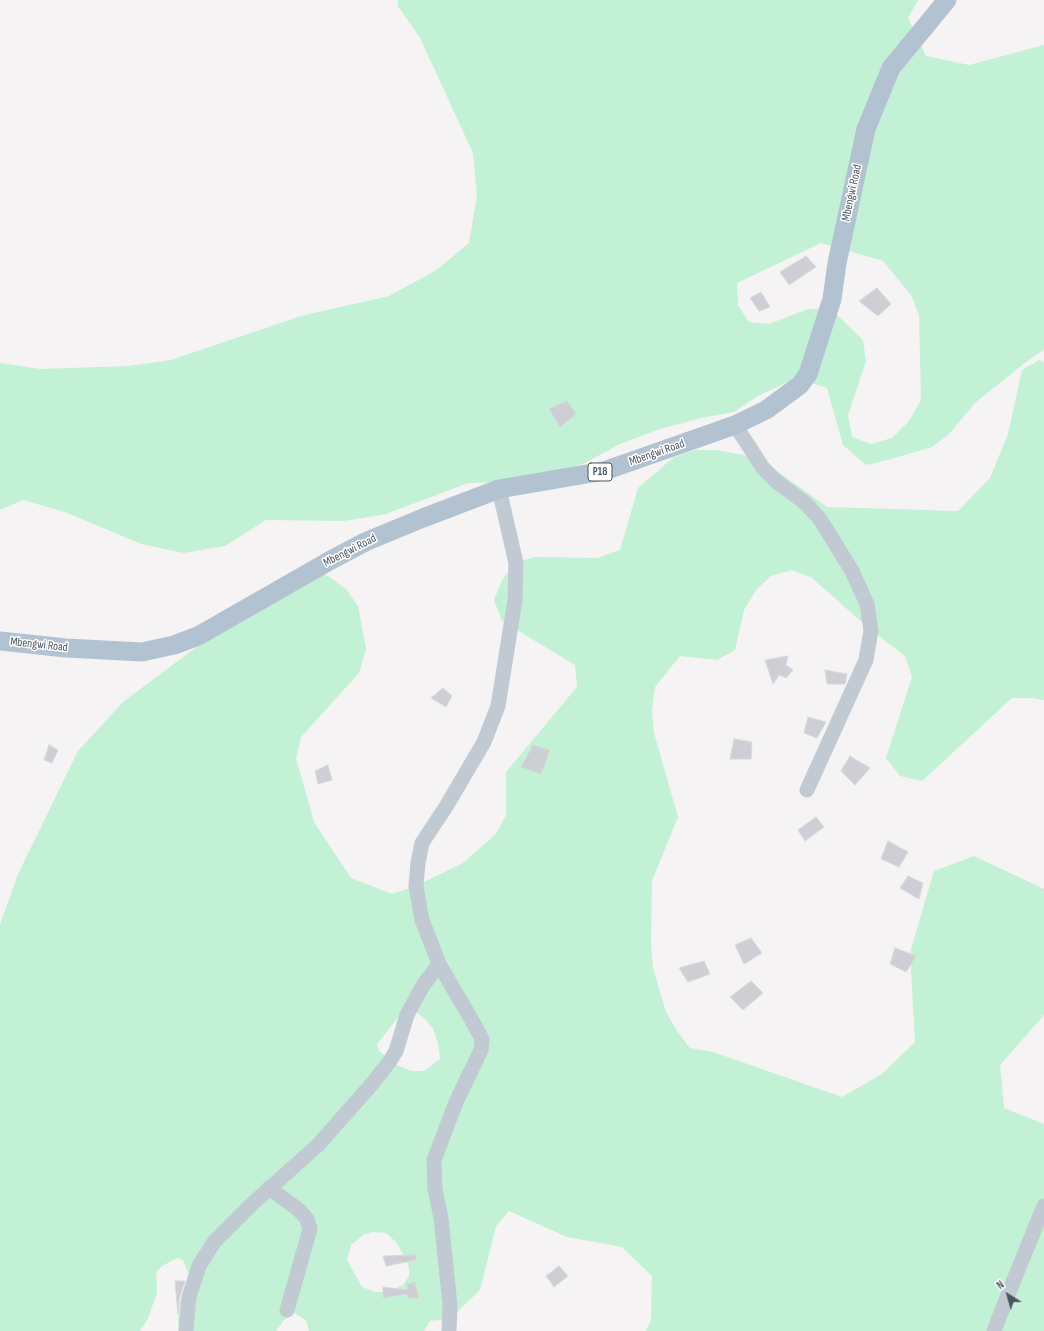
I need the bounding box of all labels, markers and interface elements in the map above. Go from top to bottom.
street label: Mbengwi Road [839,163,865,223]
street label: Mbengwi Road [627,437,687,469]
road number: P18 [588,463,612,481]
street label: Mbengwi Road [321,532,379,570]
street label: Mbengwi Road [10,635,68,655]
north arrow [988,1275,1028,1315]
text: N [994,1278,1007,1292]

